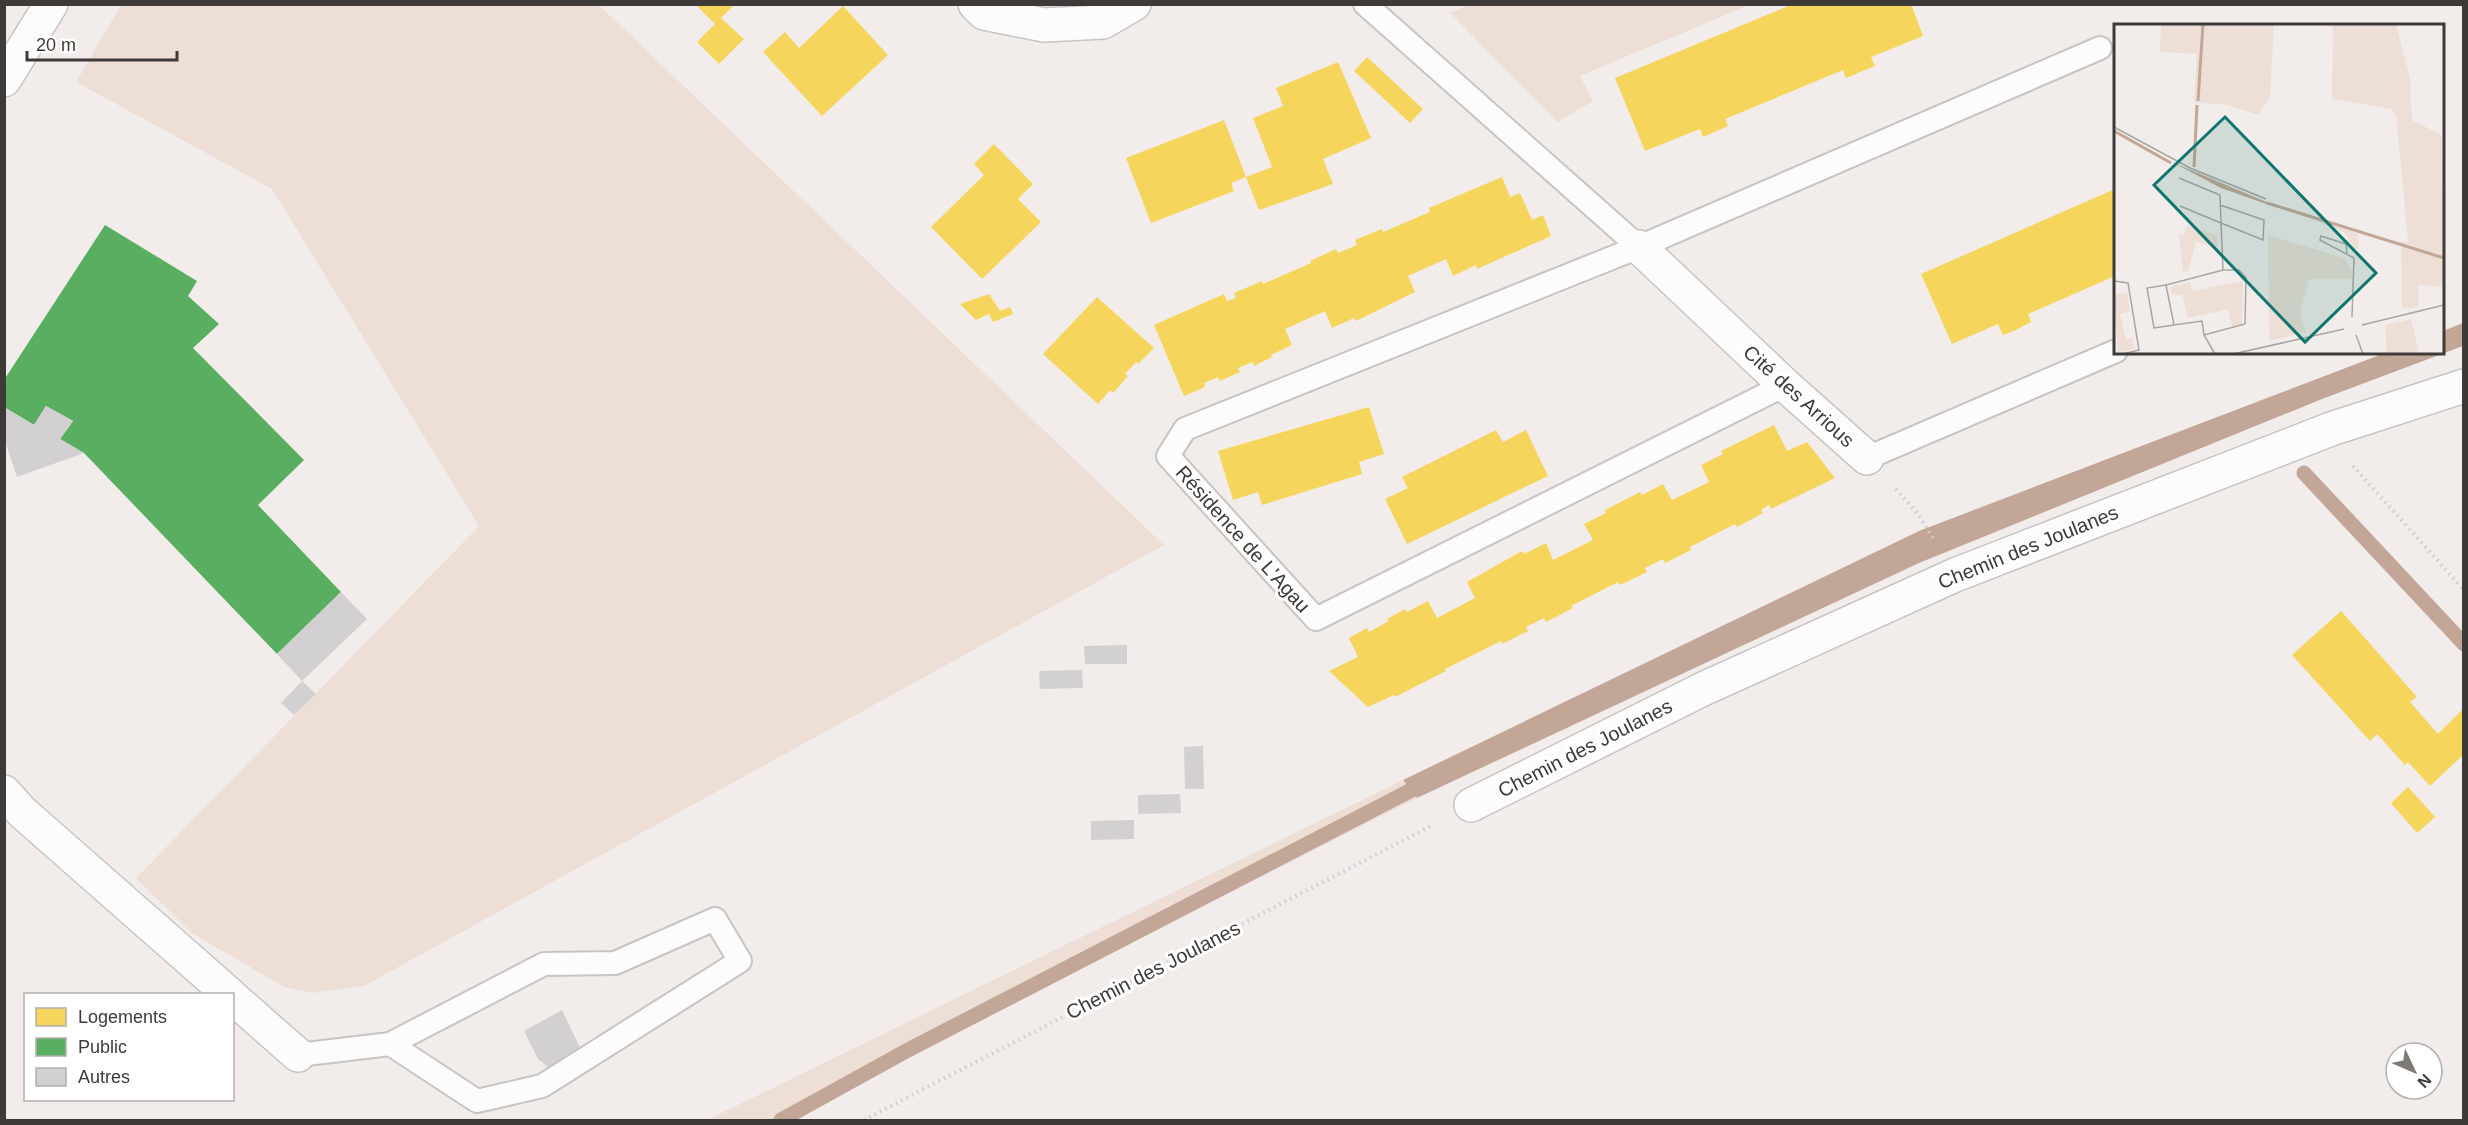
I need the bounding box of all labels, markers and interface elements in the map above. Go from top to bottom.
scale bar [27,24,177,62]
inset map [2114,24,2444,354]
text: 20 m [36,35,76,55]
street label: Cité des Arrious [1739,341,1859,451]
street label: Résidence de L'Agau [1171,461,1315,617]
street label: Chemin des Joulanes [1935,501,2121,593]
street label: Chemin des Joulanes [1494,695,1676,801]
street label: Chemin des Joulanes [1062,917,1244,1023]
legend [24,993,234,1101]
text: Logements [78,1007,167,1027]
text: Public [78,1037,127,1057]
north arrow [2384,1041,2444,1101]
text: Autres [78,1067,130,1087]
text: N [2414,1071,2435,1091]

